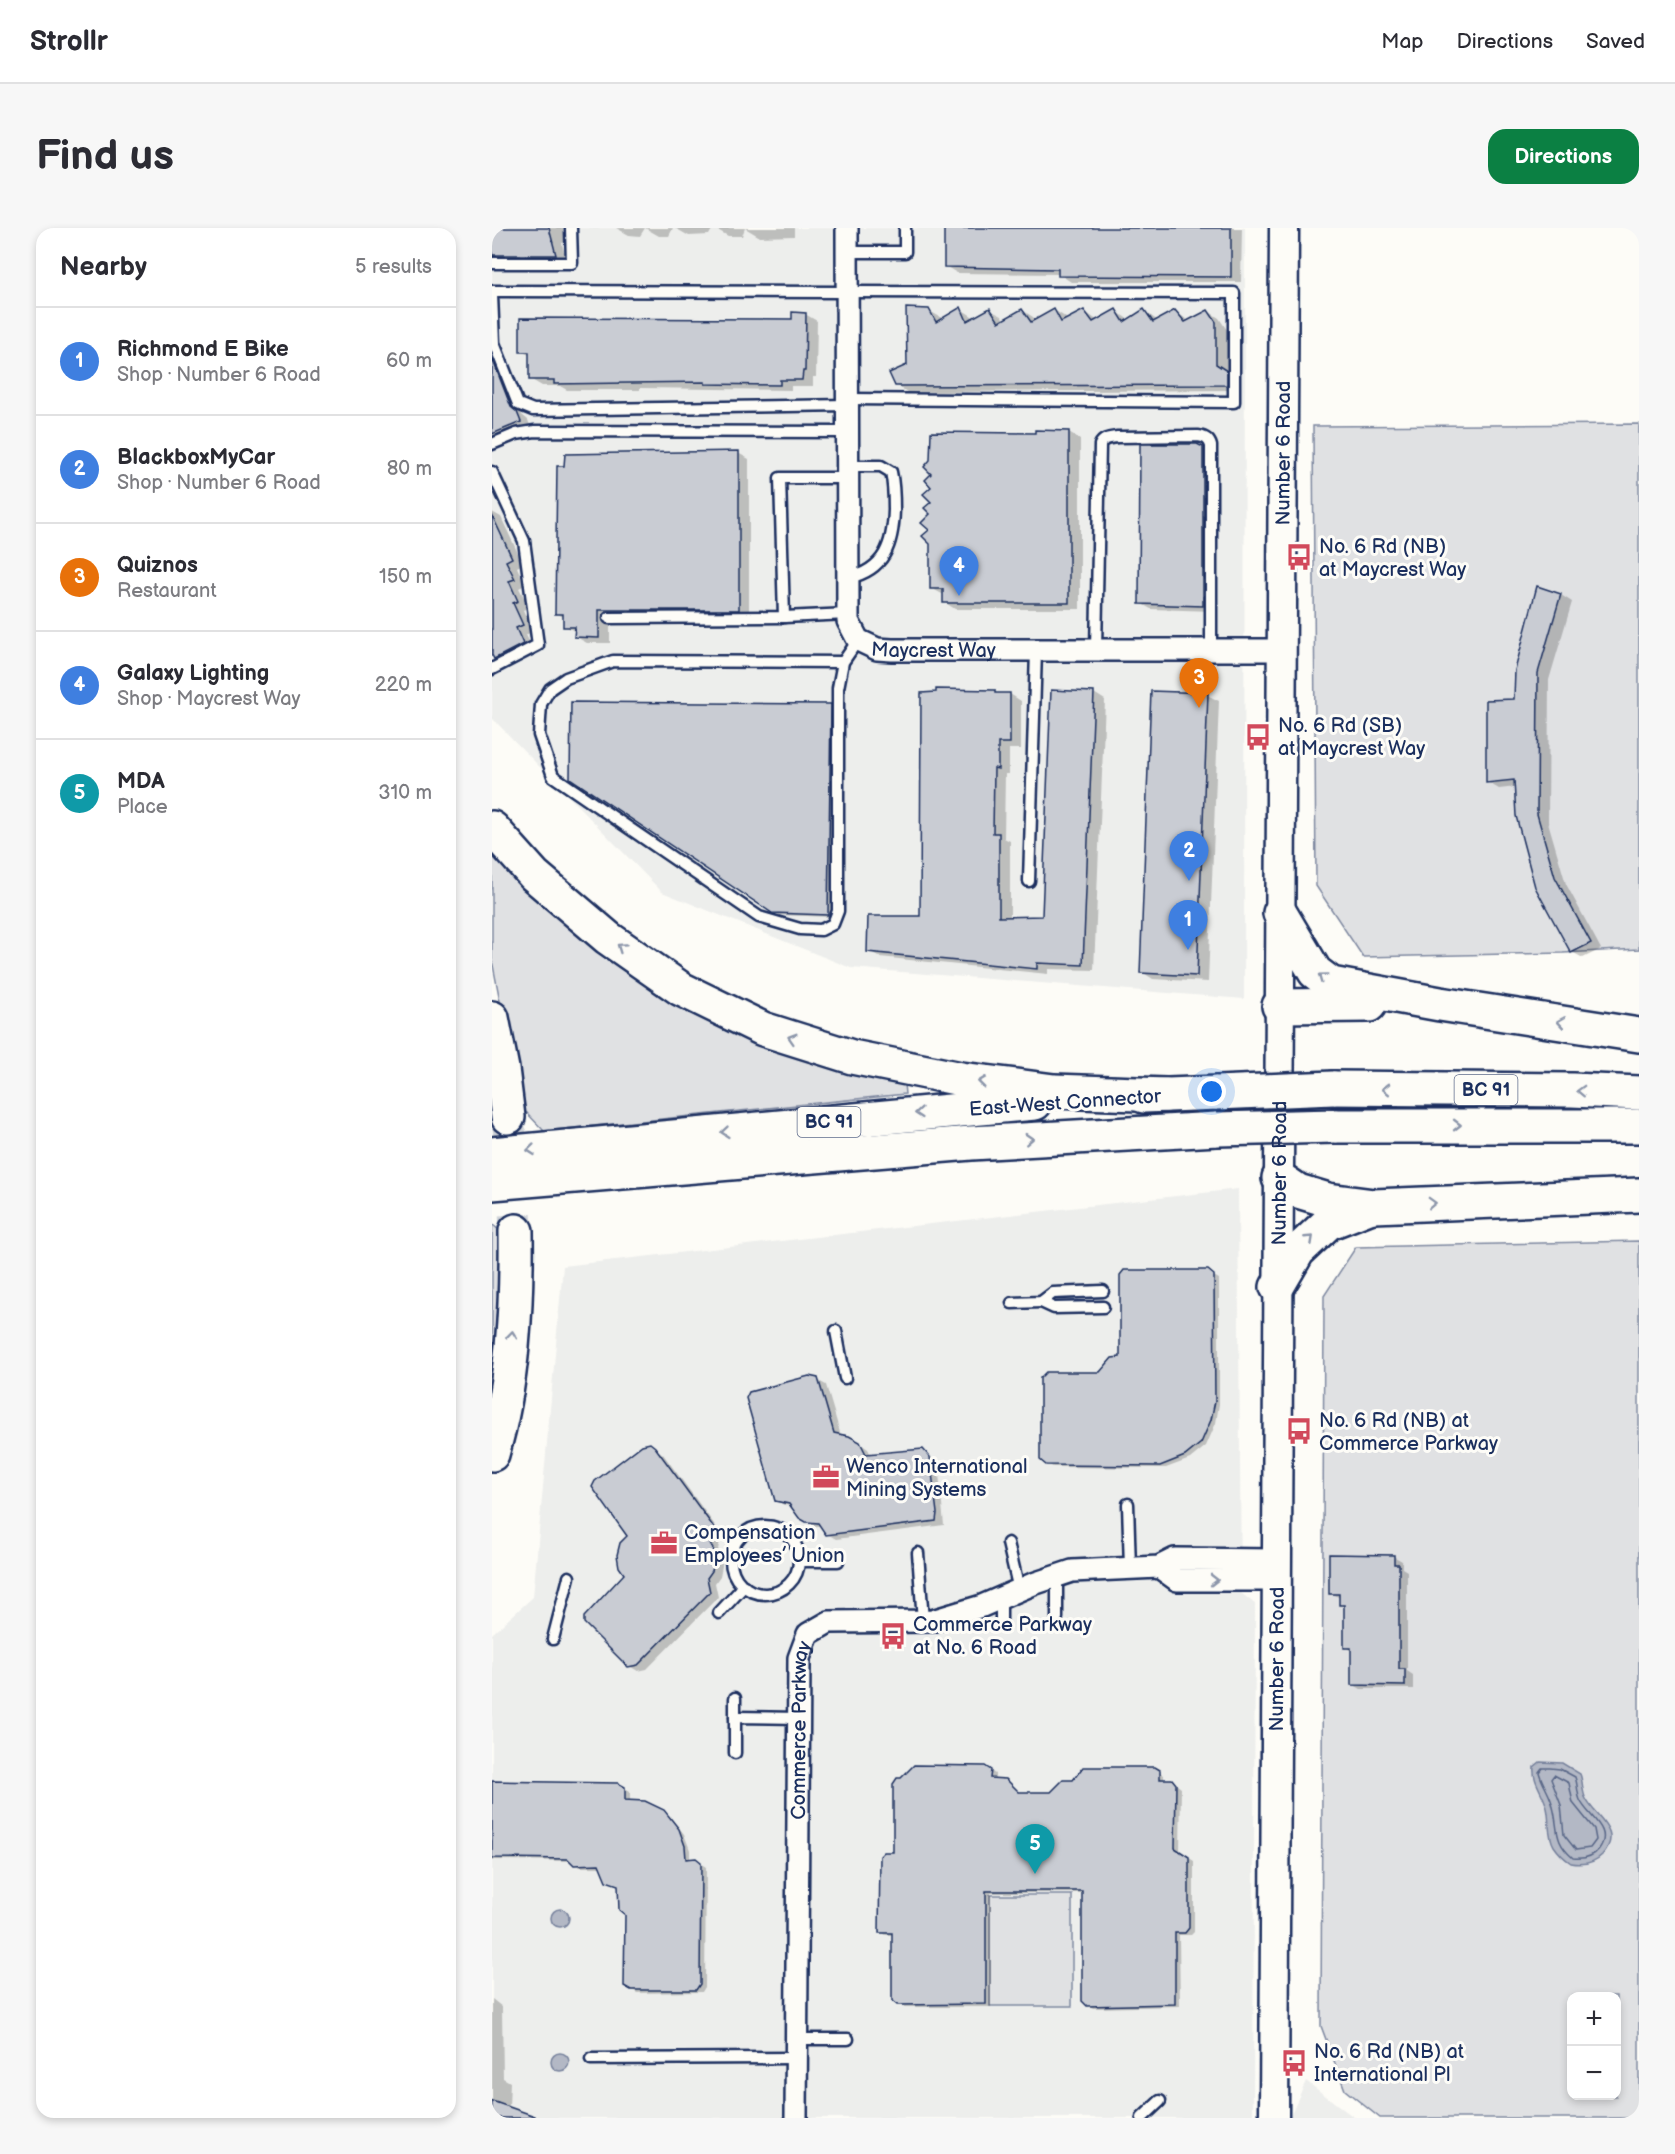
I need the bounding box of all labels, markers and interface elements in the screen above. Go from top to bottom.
text: Strollr [30,25,108,58]
text: Map [1381,29,1424,54]
text: Directions [1457,29,1553,54]
text: Saved [1586,29,1645,54]
button: Directions [1488,129,1639,184]
text: Find us [36,131,174,182]
text: Nearby [60,252,147,283]
text: 5 results [355,255,432,279]
text: Richmond E Bike [117,336,289,363]
text: 1 [75,349,84,373]
text: 60 m [386,349,432,373]
text: Shop · Number 6 Road [117,363,321,387]
street label: Number 6 Road [1271,381,1296,525]
text: BlackboxMyCar [117,444,275,471]
text: 2 [74,457,85,481]
text: 80 m [387,457,432,481]
text: Shop · Number 6 Road [117,471,321,495]
place label: No. 6 Rd (NB) at Maycrest Way [1319,535,1466,582]
bus stop icon: No. 6 Rd (NB) at Maycrest Way [1284,542,1314,572]
pin: 4 [940,546,978,596]
text: Quiznos [117,552,198,579]
text: 3 [74,565,85,589]
text: 150 m [379,565,432,589]
text: Restaurant [117,579,217,603]
street label: Maycrest Way [870,638,996,663]
pin: 3 [1180,658,1218,708]
text: Galaxy Lighting [117,660,269,687]
text: 4 [74,673,85,697]
text: 220 m [375,673,432,697]
text: Shop · Maycrest Way [117,687,301,711]
place label: No. 6 Rd (SB) at Maycrest Way [1278,714,1425,761]
bus stop icon: No. 6 Rd (SB) at Maycrest Way [1243,722,1273,752]
text: MDA [117,768,165,795]
text: 5 [74,781,85,805]
text: 310 m [378,781,432,805]
text: Place [117,795,168,819]
pin: 2 [1170,832,1208,881]
pin: 1 [1168,900,1208,950]
one-way arrow [617,943,628,954]
one-way arrow [1318,973,1329,984]
one-way arrow [1556,1017,1565,1029]
one-way arrow [787,1033,798,1045]
road number: BC 91 [1454,1075,1518,1105]
one-way arrow [977,1076,986,1088]
your location [1197,1077,1226,1106]
one-way arrow [1381,1083,1390,1095]
street label: East-West Connector [968,1084,1163,1122]
one-way arrow [1576,1084,1585,1097]
street label: Number 6 Road [1268,1101,1292,1245]
one-way arrow [914,1106,923,1119]
road number: BC 91 [798,1107,860,1137]
one-way arrow [1452,1119,1461,1131]
one-way arrow [720,1125,729,1138]
one-way arrow [1025,1133,1034,1146]
one-way arrow [526,1143,535,1156]
one-way arrow [1428,1197,1437,1210]
one-way arrow [1304,1235,1314,1246]
one-way arrow [506,1330,518,1340]
place label: No. 6 Rd (NB) at Commerce Parkway [1319,1409,1498,1456]
bus stop icon: No. 6 Rd (NB) at Commerce Parkway [1284,1416,1314,1446]
place label: Wenco International Mining Systems [846,1455,1028,1502]
office icon: Wenco International Mining Systems [811,1462,841,1492]
place label: Compensation Employees’ Union [684,1521,845,1568]
office icon: Compensation Employees’ Union [649,1528,679,1558]
one-way arrow [1209,1574,1218,1586]
street label: Number 6 Road [1265,1587,1290,1731]
place label: Commerce Parkway at No. 6 Road [913,1613,1092,1660]
bus stop icon: Commerce Parkway at No. 6 Road [878,1621,908,1651]
street label: Commerce Parkway [787,1638,817,1820]
pin: 5 [1016,1824,1054,1874]
map controls [1567,1992,1621,2100]
button: + [1567,1992,1621,2046]
place label: No. 6 Rd (NB) at International Pl [1314,2040,1464,2087]
button: − [1567,2046,1621,2100]
bus stop icon: No. 6 Rd (NB) at International Pl [1279,2048,1309,2078]

